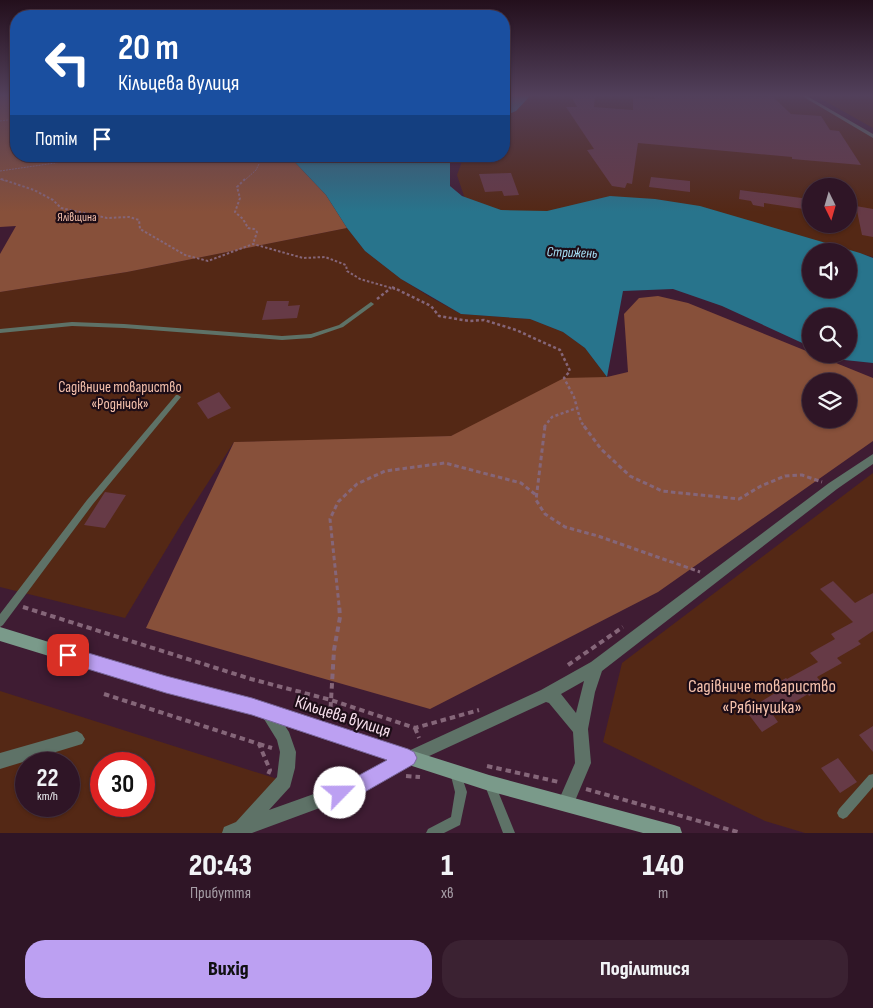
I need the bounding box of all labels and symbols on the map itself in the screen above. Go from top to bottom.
north arrow [802,178,858,232]
park label: Ялівщина [57,210,97,225]
water label: Стрижень [546,243,598,262]
park label: Садівниче товариство «Роднічок» [58,378,182,414]
pin [47,634,89,676]
park label: Садівниче товариство «Рябінушка» [688,676,836,718]
street label: Кільцева вулиця [292,691,393,742]
speed limit sign: 30 [90,752,155,817]
position arrow [313,766,365,818]

